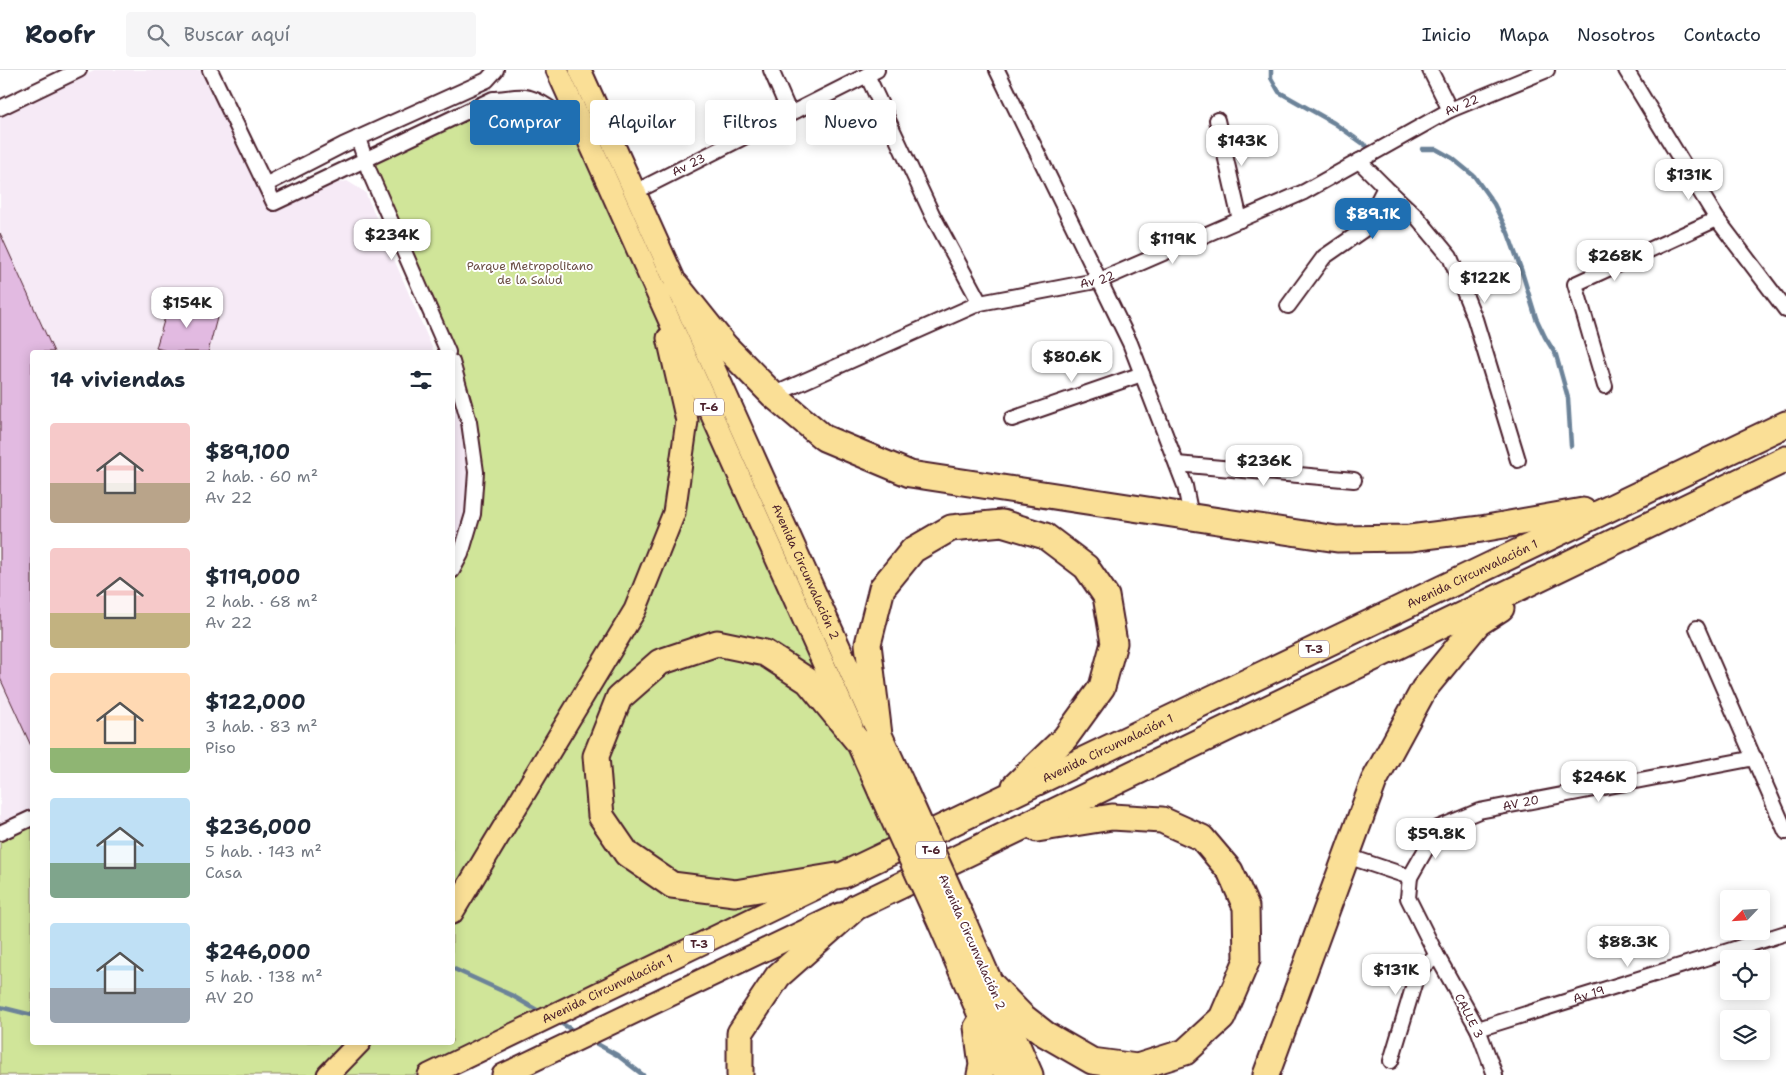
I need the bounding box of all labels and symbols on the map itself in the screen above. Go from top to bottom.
street label: Av 22 [1442,91,1481,119]
pin: $143K [1207,124,1277,167]
street label: Av 23 [669,150,708,180]
pin: $131K [1654,158,1724,201]
pin: $89.1K [1332,198,1414,240]
pin: $234K [357,218,427,261]
pin: $119K [1138,222,1208,265]
pin: $268K [1580,240,1650,282]
park label: Parque Metropolitano de la Salud [467,258,593,288]
pin: $122K [1450,262,1520,304]
street label: Av 22 [1078,267,1117,292]
pin: $154K [152,286,222,329]
pin: $80.6K [1031,340,1113,383]
road number: T-6 [694,398,724,416]
pin: $236K [1229,444,1299,487]
street label: Avenida Circunvalación 2 [768,501,843,642]
street label: Avenida Circunvalación 1 [1404,536,1541,612]
road number: T-3 [1299,640,1329,658]
street label: Avenida Circunvalación 1 [1040,710,1176,787]
pin: $246K [1564,760,1634,803]
street label: AV 20 [1501,792,1540,814]
pin: $59.8K [1395,818,1477,860]
road number: T-6 [916,842,946,858]
street label: Avenida Circunvalación 2 [935,872,1009,1012]
north arrow [1720,890,1770,940]
pin: $88.3K [1587,926,1669,968]
road number: T-3 [684,936,714,952]
street label: Avenida Circunvalación 1 [539,951,675,1027]
pin: $131K [1361,954,1431,996]
street label: Av 19 [1571,982,1606,1007]
street label: CALLE 3 [1451,991,1487,1041]

